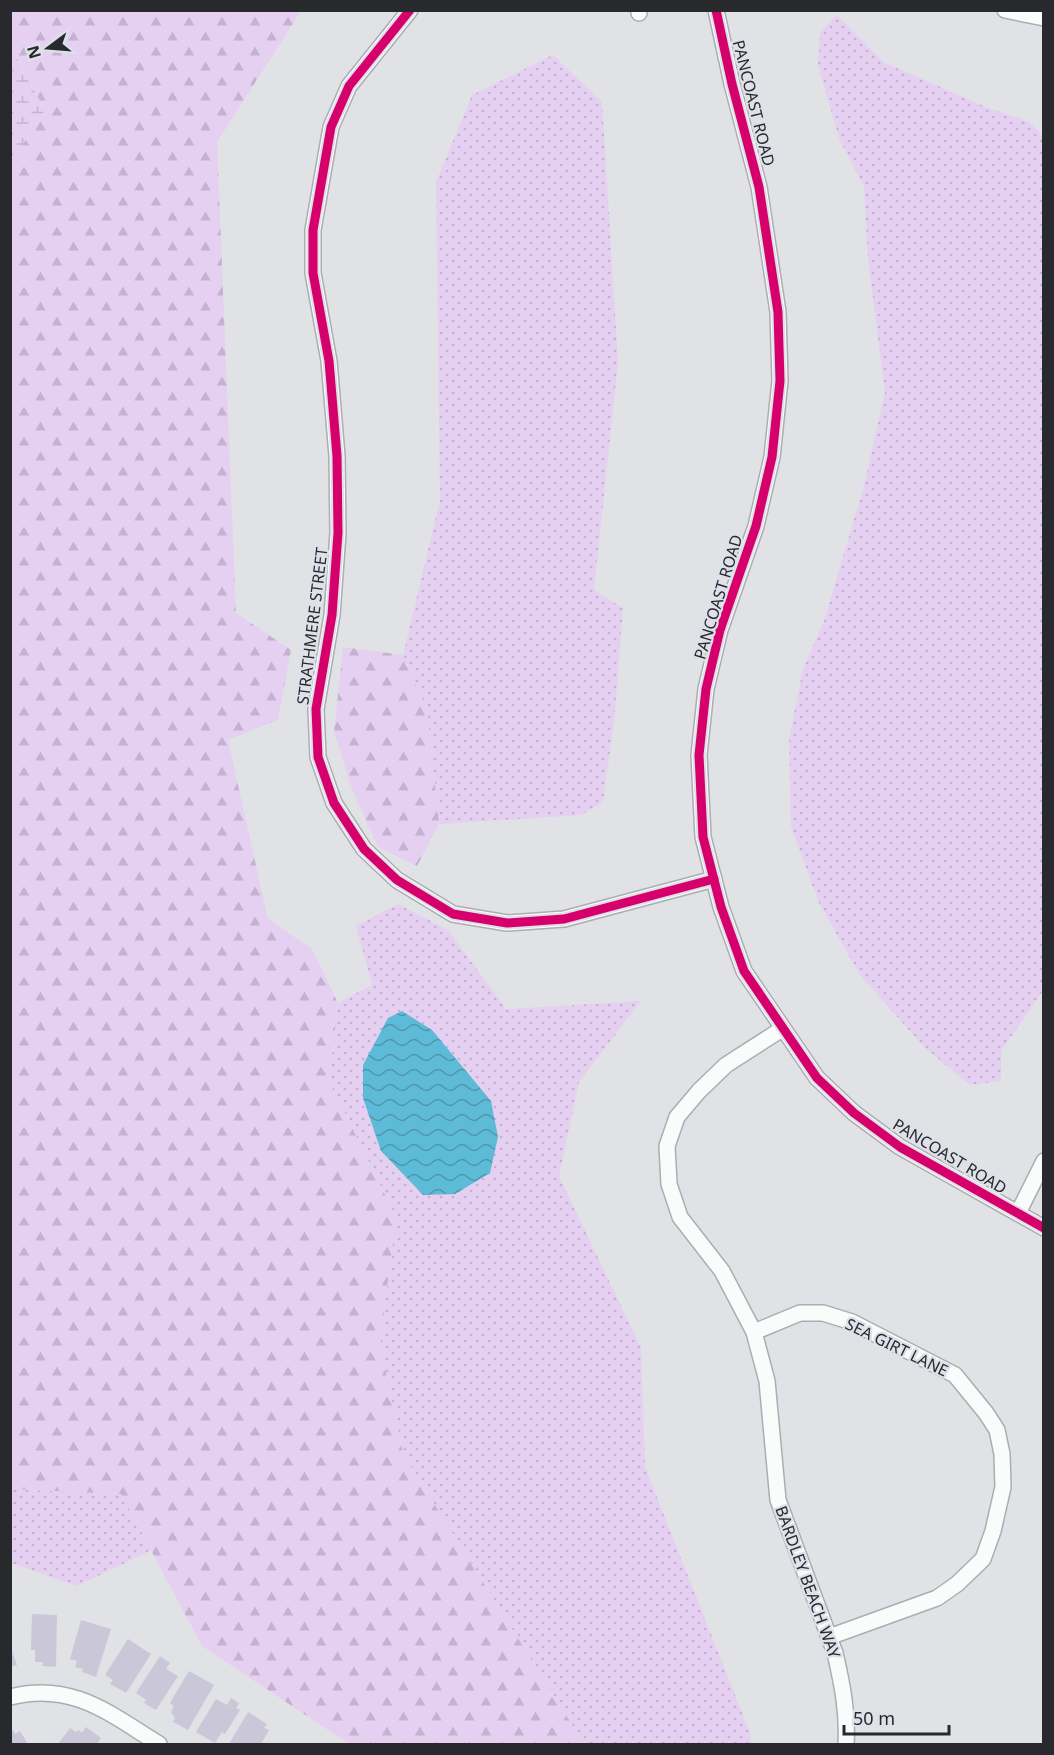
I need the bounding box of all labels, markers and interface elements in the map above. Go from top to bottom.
north arrow [18,18,78,78]
street label: PANCOAST ROAD [728,38,780,168]
text: N [21,43,46,61]
street label: PANCOAST ROAD [689,532,747,662]
street label: STRATHMERE STREET [291,546,333,706]
street label: PANCOAST ROAD [889,1113,1011,1199]
street label: SEA GIRT LANE [842,1313,952,1381]
street label: BARDLEY BEACH WAY [770,1503,846,1662]
scale bar [844,1698,949,1736]
text: 50 m [853,1706,895,1730]

